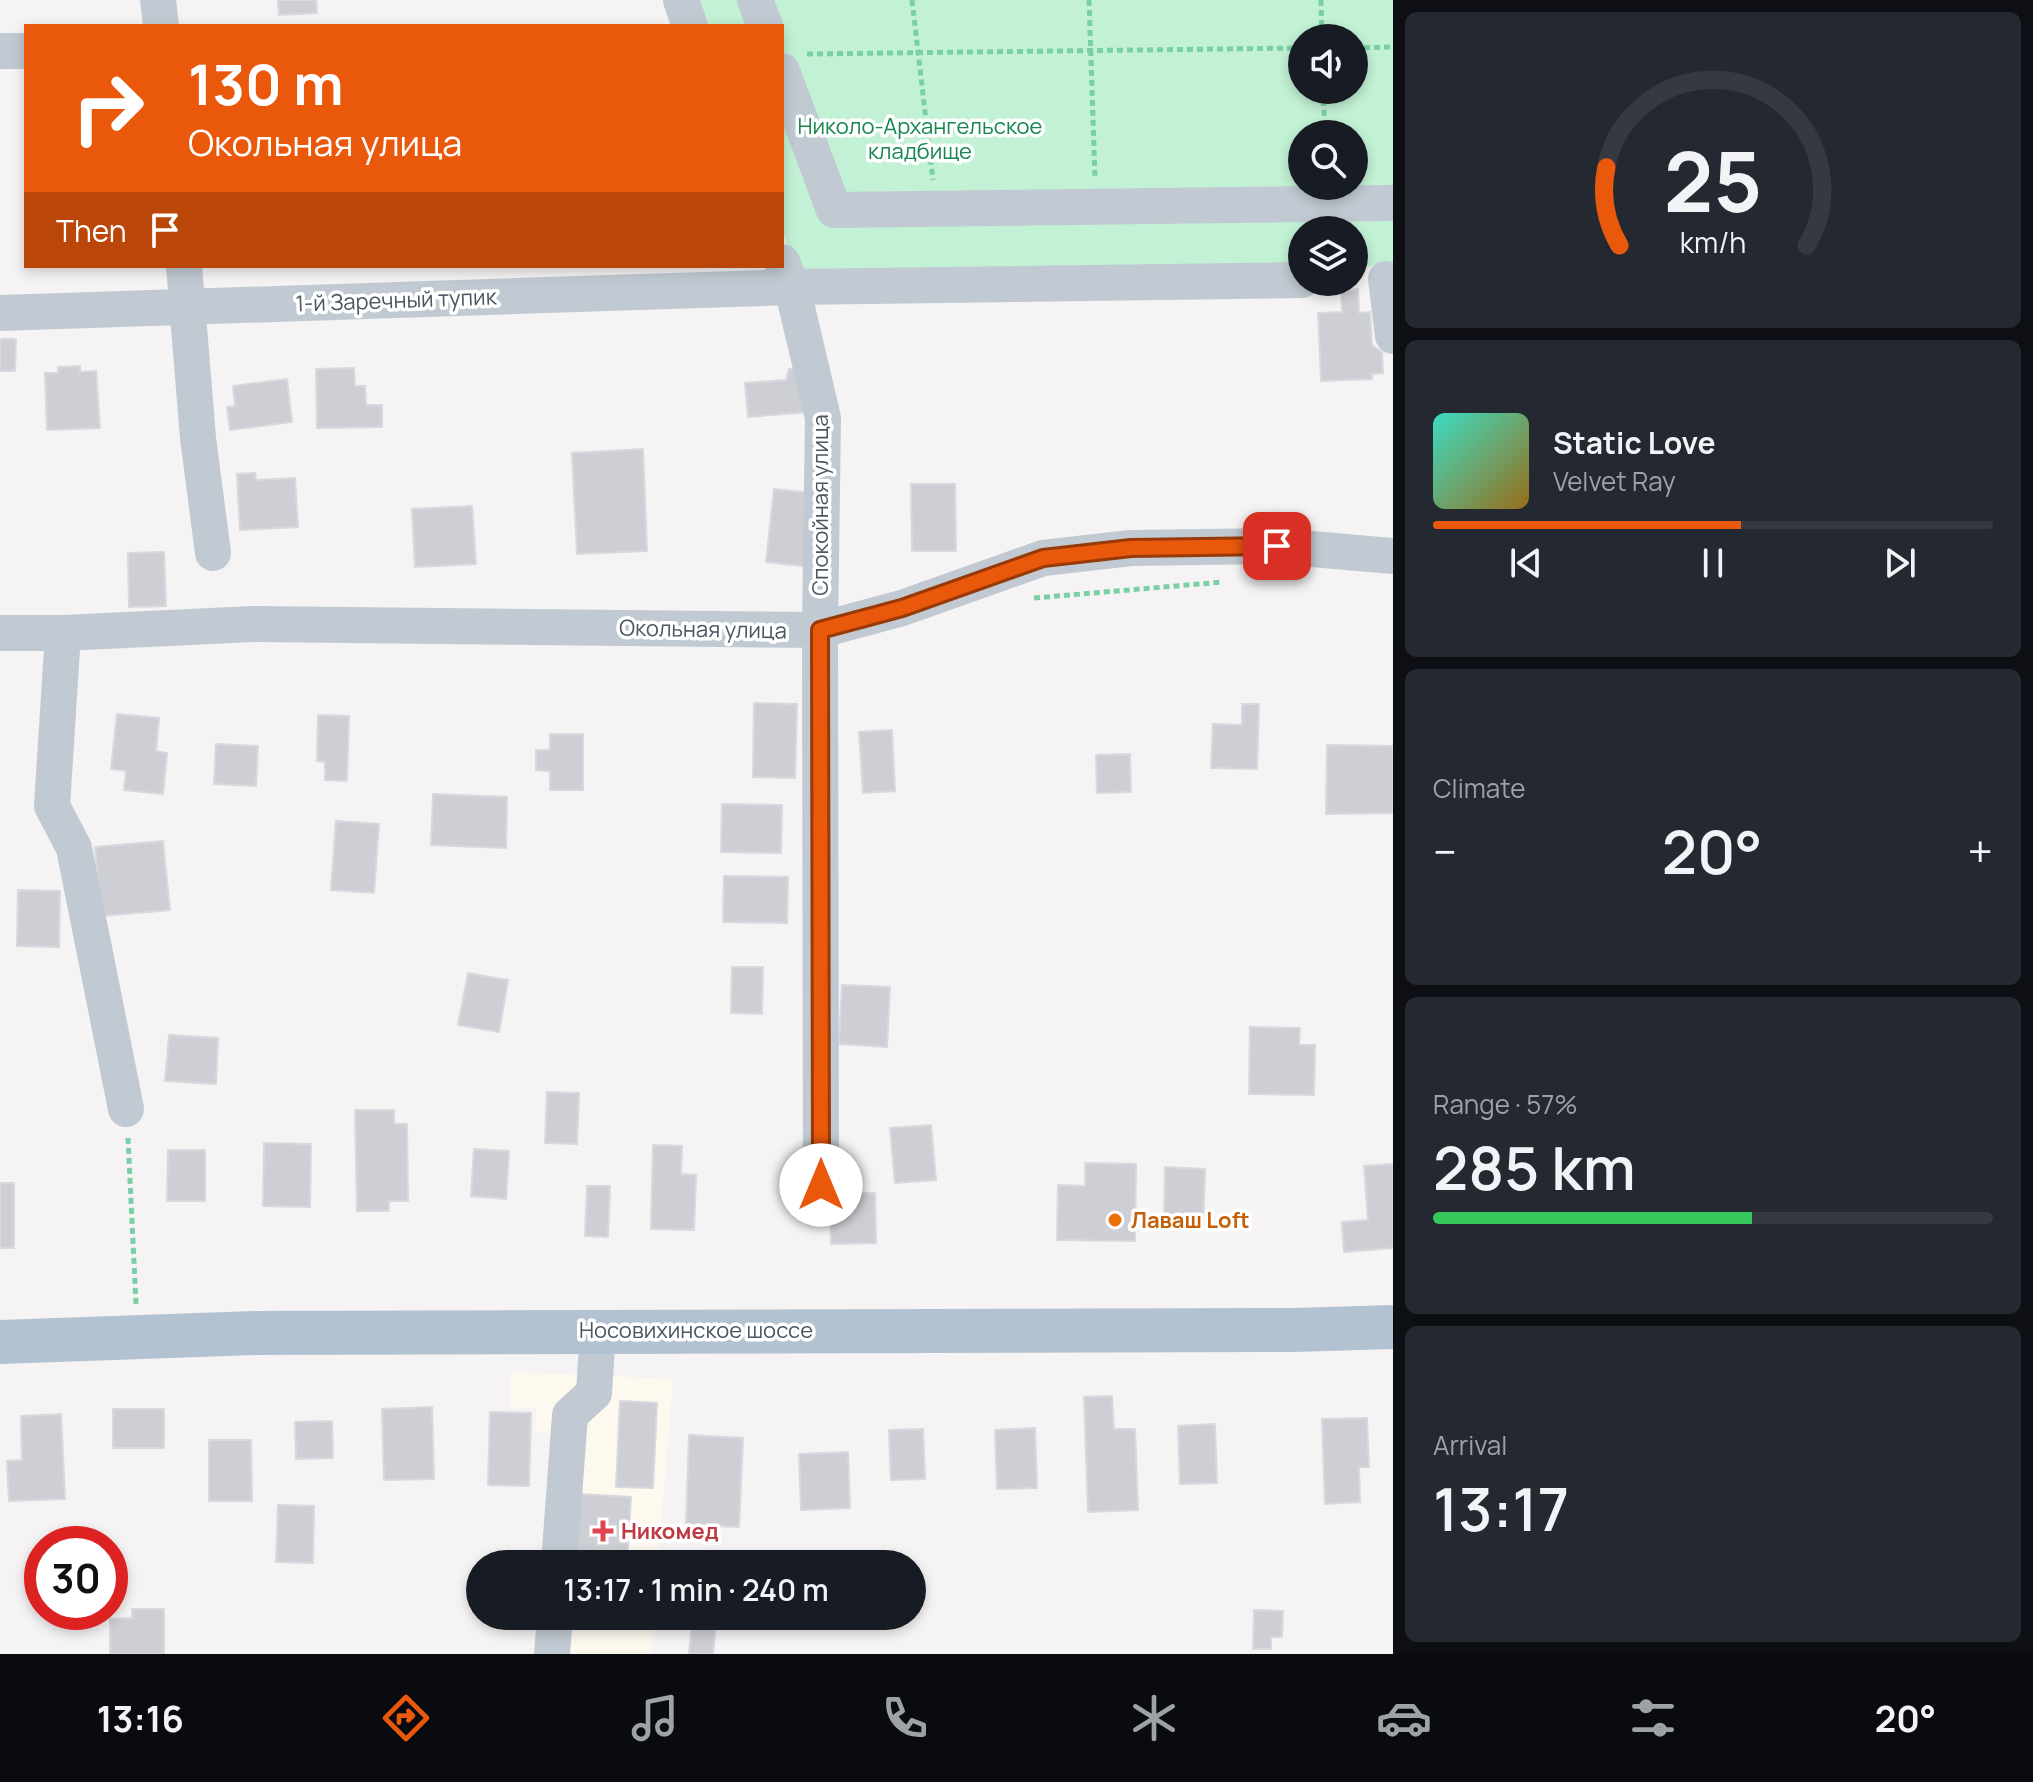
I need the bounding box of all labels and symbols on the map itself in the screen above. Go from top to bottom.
park label: Николо-Архангельское кладбище [798,111,1043,166]
street label: 1-й Заречный тупик [295,281,498,319]
street label: Спокойная улица [805,414,835,596]
pin [1243,512,1311,580]
street label: Окольная улица [619,613,787,645]
position arrow [779,1143,863,1227]
place label: Лаваш Loft [1131,1205,1250,1235]
marker: Лаваш Loft [1106,1211,1124,1229]
street label: Носовихинское шоссе [579,1315,813,1345]
place label: Никомед [621,1516,719,1546]
marker: Никомед [592,1520,614,1542]
speed limit sign: 30 [24,1526,128,1630]

